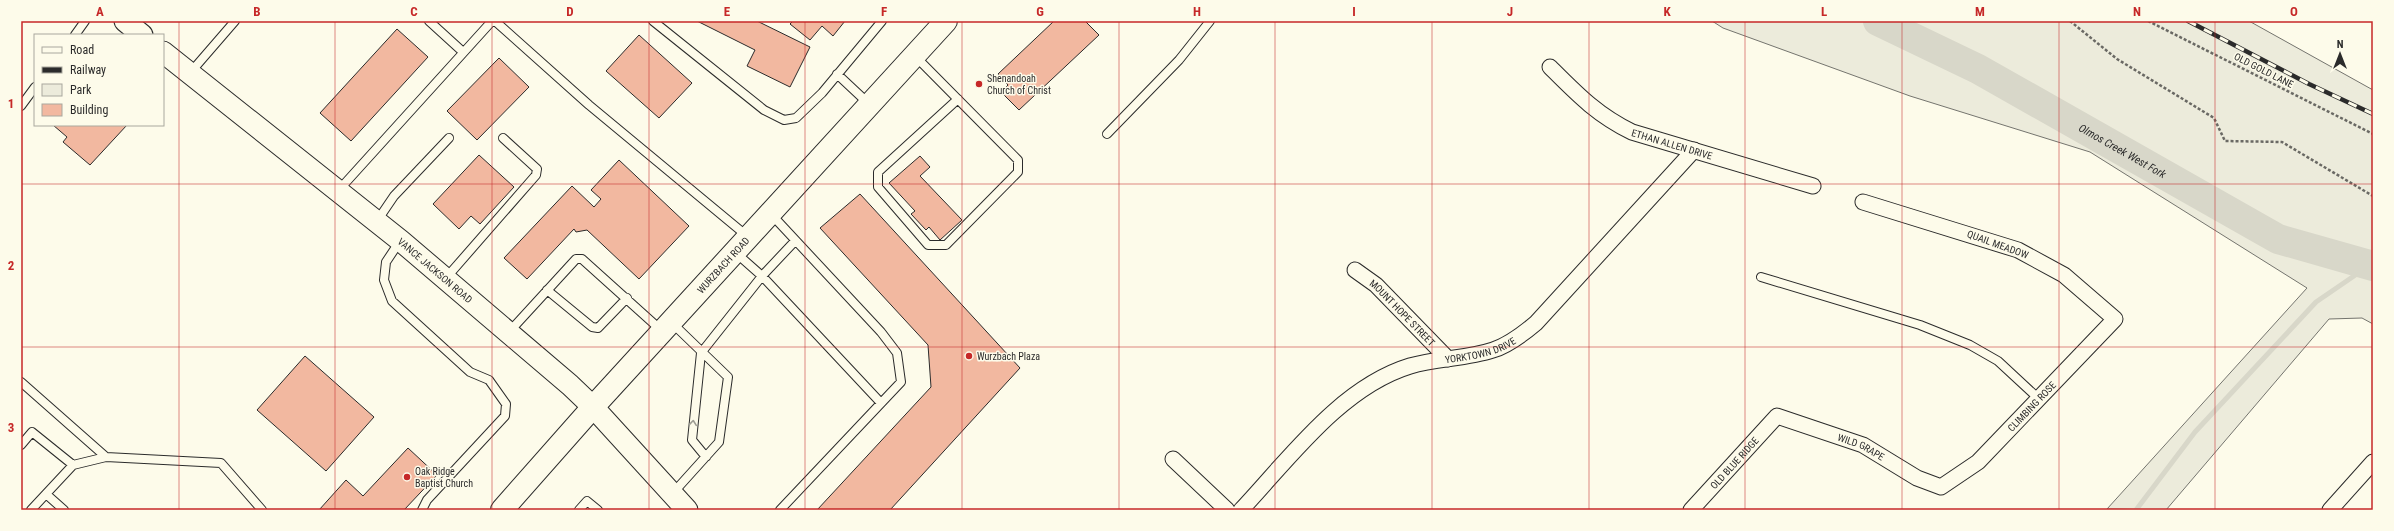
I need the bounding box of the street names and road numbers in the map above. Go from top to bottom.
street label: OLD GOLD LANE [2232,51,2295,90]
street label: ETHAN ALLEN DRIVE [1630,127,1714,162]
street label: QUAIL MEADOW [1966,228,2030,261]
street label: WURZBACH ROAD [695,235,752,295]
street label: VANCE JACKSON ROAD [396,236,475,306]
street label: MOUNT HOPE STREET [1368,277,1437,348]
street label: YORKTOWN DRIVE [1444,335,1518,365]
street label: CLIMBING ROSE [2006,379,2058,434]
street label: WILD GRAPE [1836,432,1886,463]
street label: OLD BLUE RIDGE [1708,435,1761,491]

